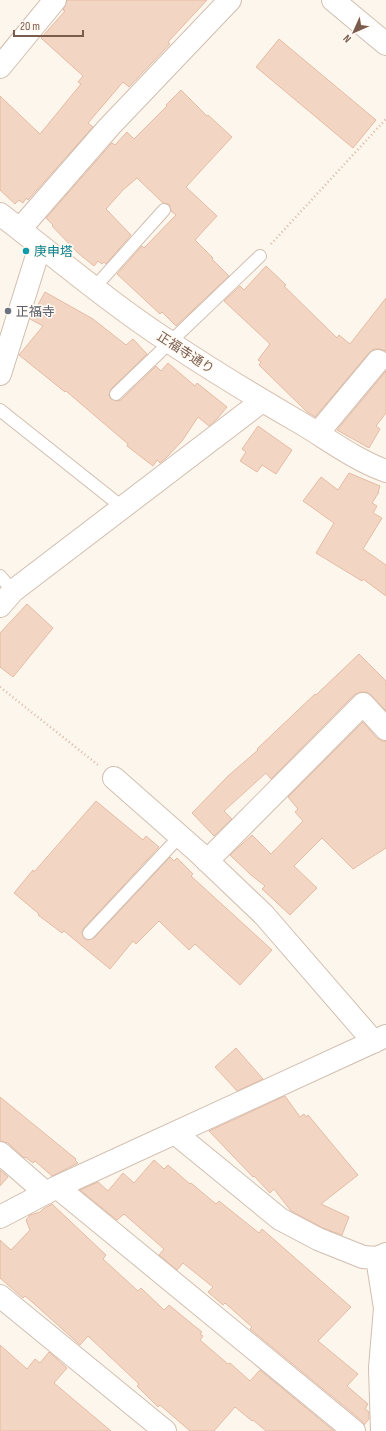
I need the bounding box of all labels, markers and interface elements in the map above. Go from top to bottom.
scale bar [14,12,83,38]
north arrow [334,12,374,52]
text: 20 m [20,19,40,34]
text: N [341,32,354,45]
place label: 庚申塔 [34,244,73,260]
marker: 庚申塔 [21,246,31,256]
place label: 正福寺 [16,304,55,320]
marker: 正福寺 [3,306,13,316]
street label: 正福寺通り [154,328,217,377]

